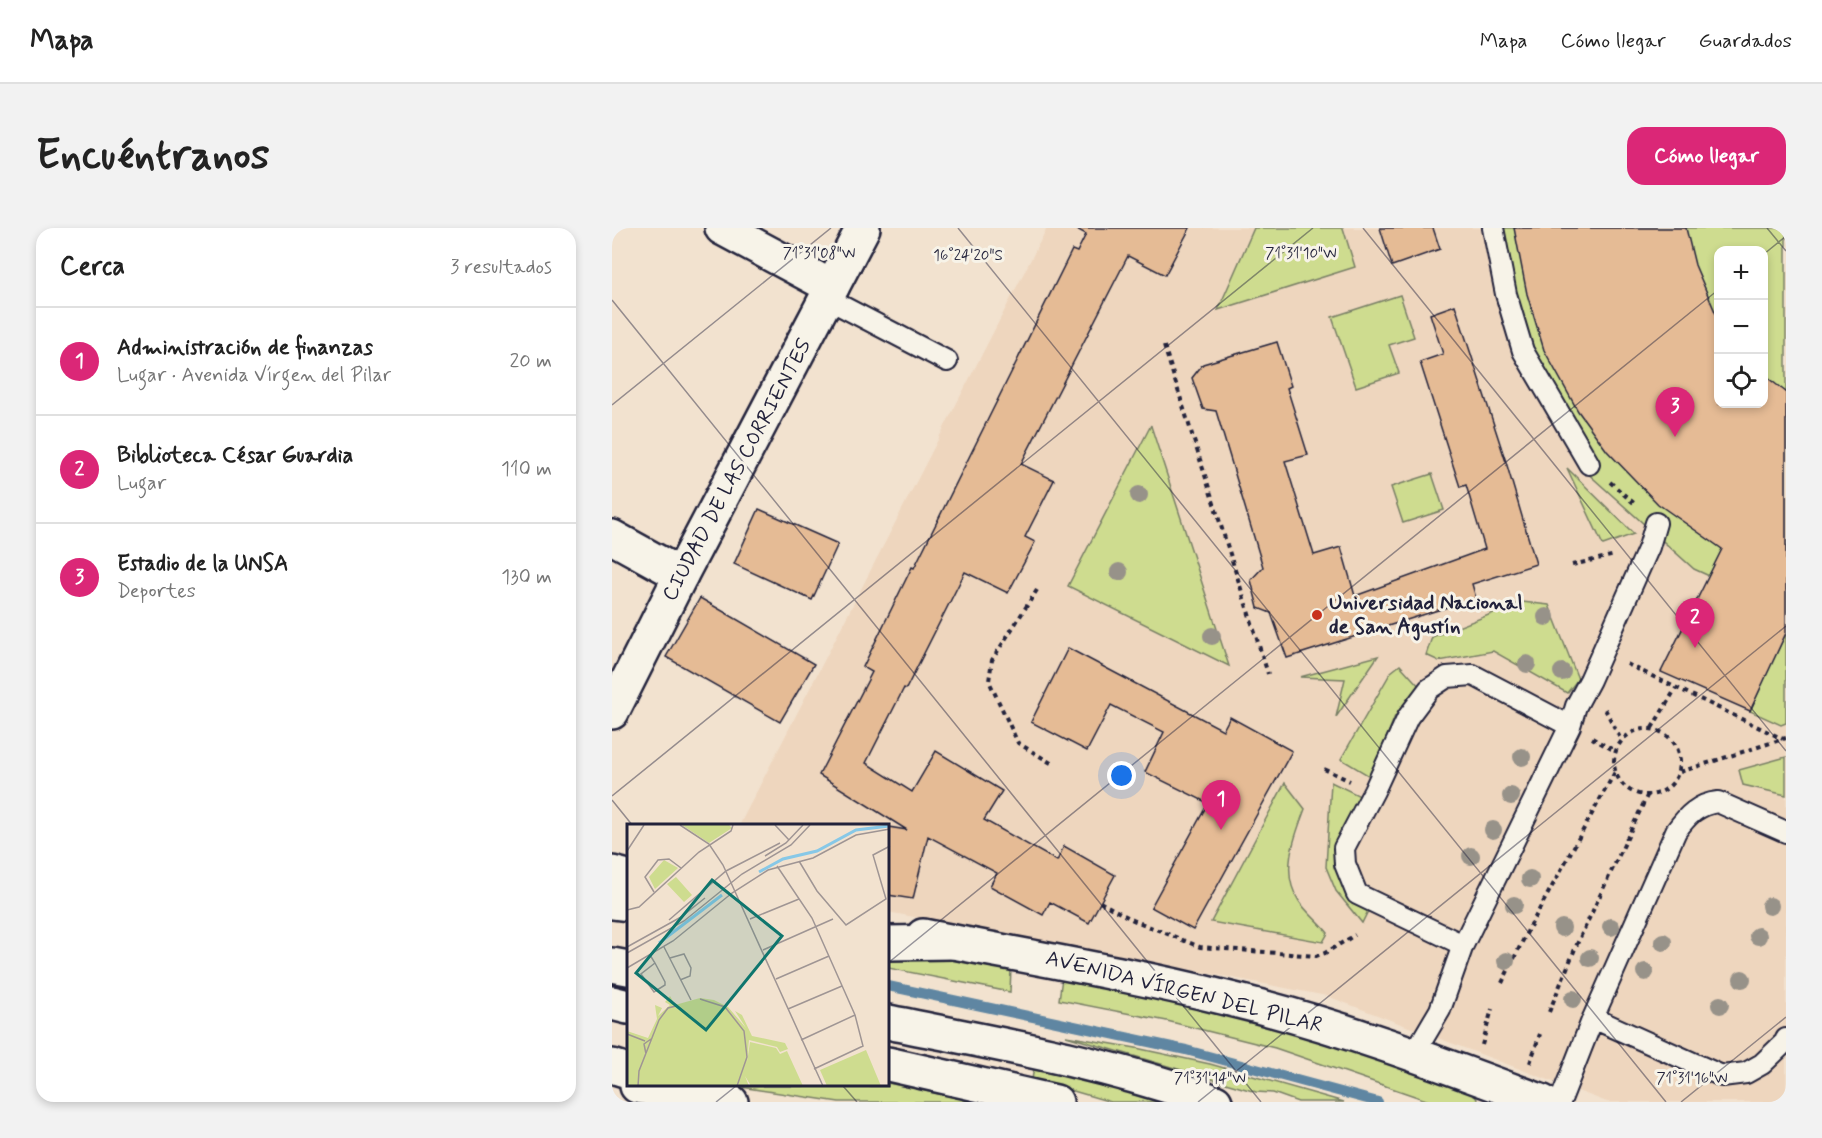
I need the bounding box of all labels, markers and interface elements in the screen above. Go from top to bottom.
text: Mapa [30,23,94,60]
text: Mapa [1480,27,1528,55]
text: Cómo llegar [1561,27,1666,55]
text: Guardados [1699,27,1792,55]
button: Cómo llegar [1627,127,1786,185]
text: Encuéntranos [36,129,269,184]
text: 71°31'08"W [783,244,855,264]
text: 71°31'10"W [1265,244,1337,264]
text: 16°24'20"S [933,246,1003,266]
map controls [1714,246,1768,408]
button: + [1714,246,1768,300]
text: Cerca [60,250,125,284]
text: 3 resultados [450,254,552,281]
button: − [1714,300,1768,354]
text: Administración de finanzas [117,334,373,362]
street label: CIUDAD DE LAS CORRIENTES [656,334,818,606]
text: 1 [75,348,84,375]
text: 20 m [509,348,552,375]
button: locate [1714,354,1768,408]
text: Lugar · Avenida Vírgen del Pilar [117,362,391,389]
pin: 3 [1656,388,1694,437]
text: Biblioteca César Guardia [117,442,353,470]
text: 2 [75,456,84,483]
text: 110 m [501,456,552,483]
text: Lugar [117,470,166,497]
text: Estadio de la UNSA [117,550,288,578]
text: 3 [75,564,84,591]
text: 130 m [501,564,552,591]
text: Deportes [117,578,196,605]
place label: Universidad Nacional de San Agustín [1329,589,1523,641]
pin: 2 [1676,598,1714,648]
marker: Universidad Nacional de San Agustín [1310,608,1324,622]
your location [1107,761,1136,790]
pin: 1 [1202,780,1240,830]
inset map [627,824,890,1087]
street label: AVENIDA VÍRGEN DEL PILAR [1043,944,1325,1040]
text: 71°31'14"W [1174,1069,1246,1089]
text: 71°31'16"W [1656,1069,1728,1089]

